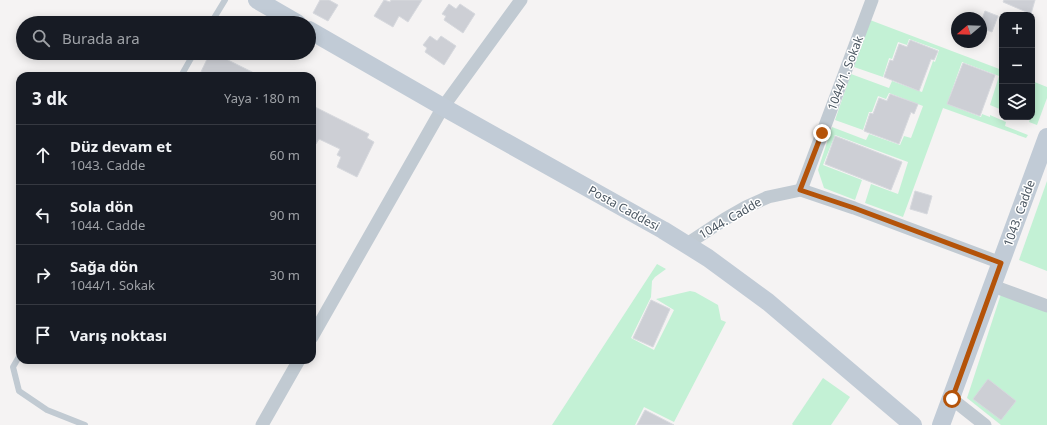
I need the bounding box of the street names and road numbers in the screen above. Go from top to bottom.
street label: 1044/1. Sokak [823,33,867,113]
street label: 1043. Cadde [999,177,1039,249]
street label: Posta Caddesi [585,181,663,235]
street label: 1044. Cadde [696,193,765,243]

